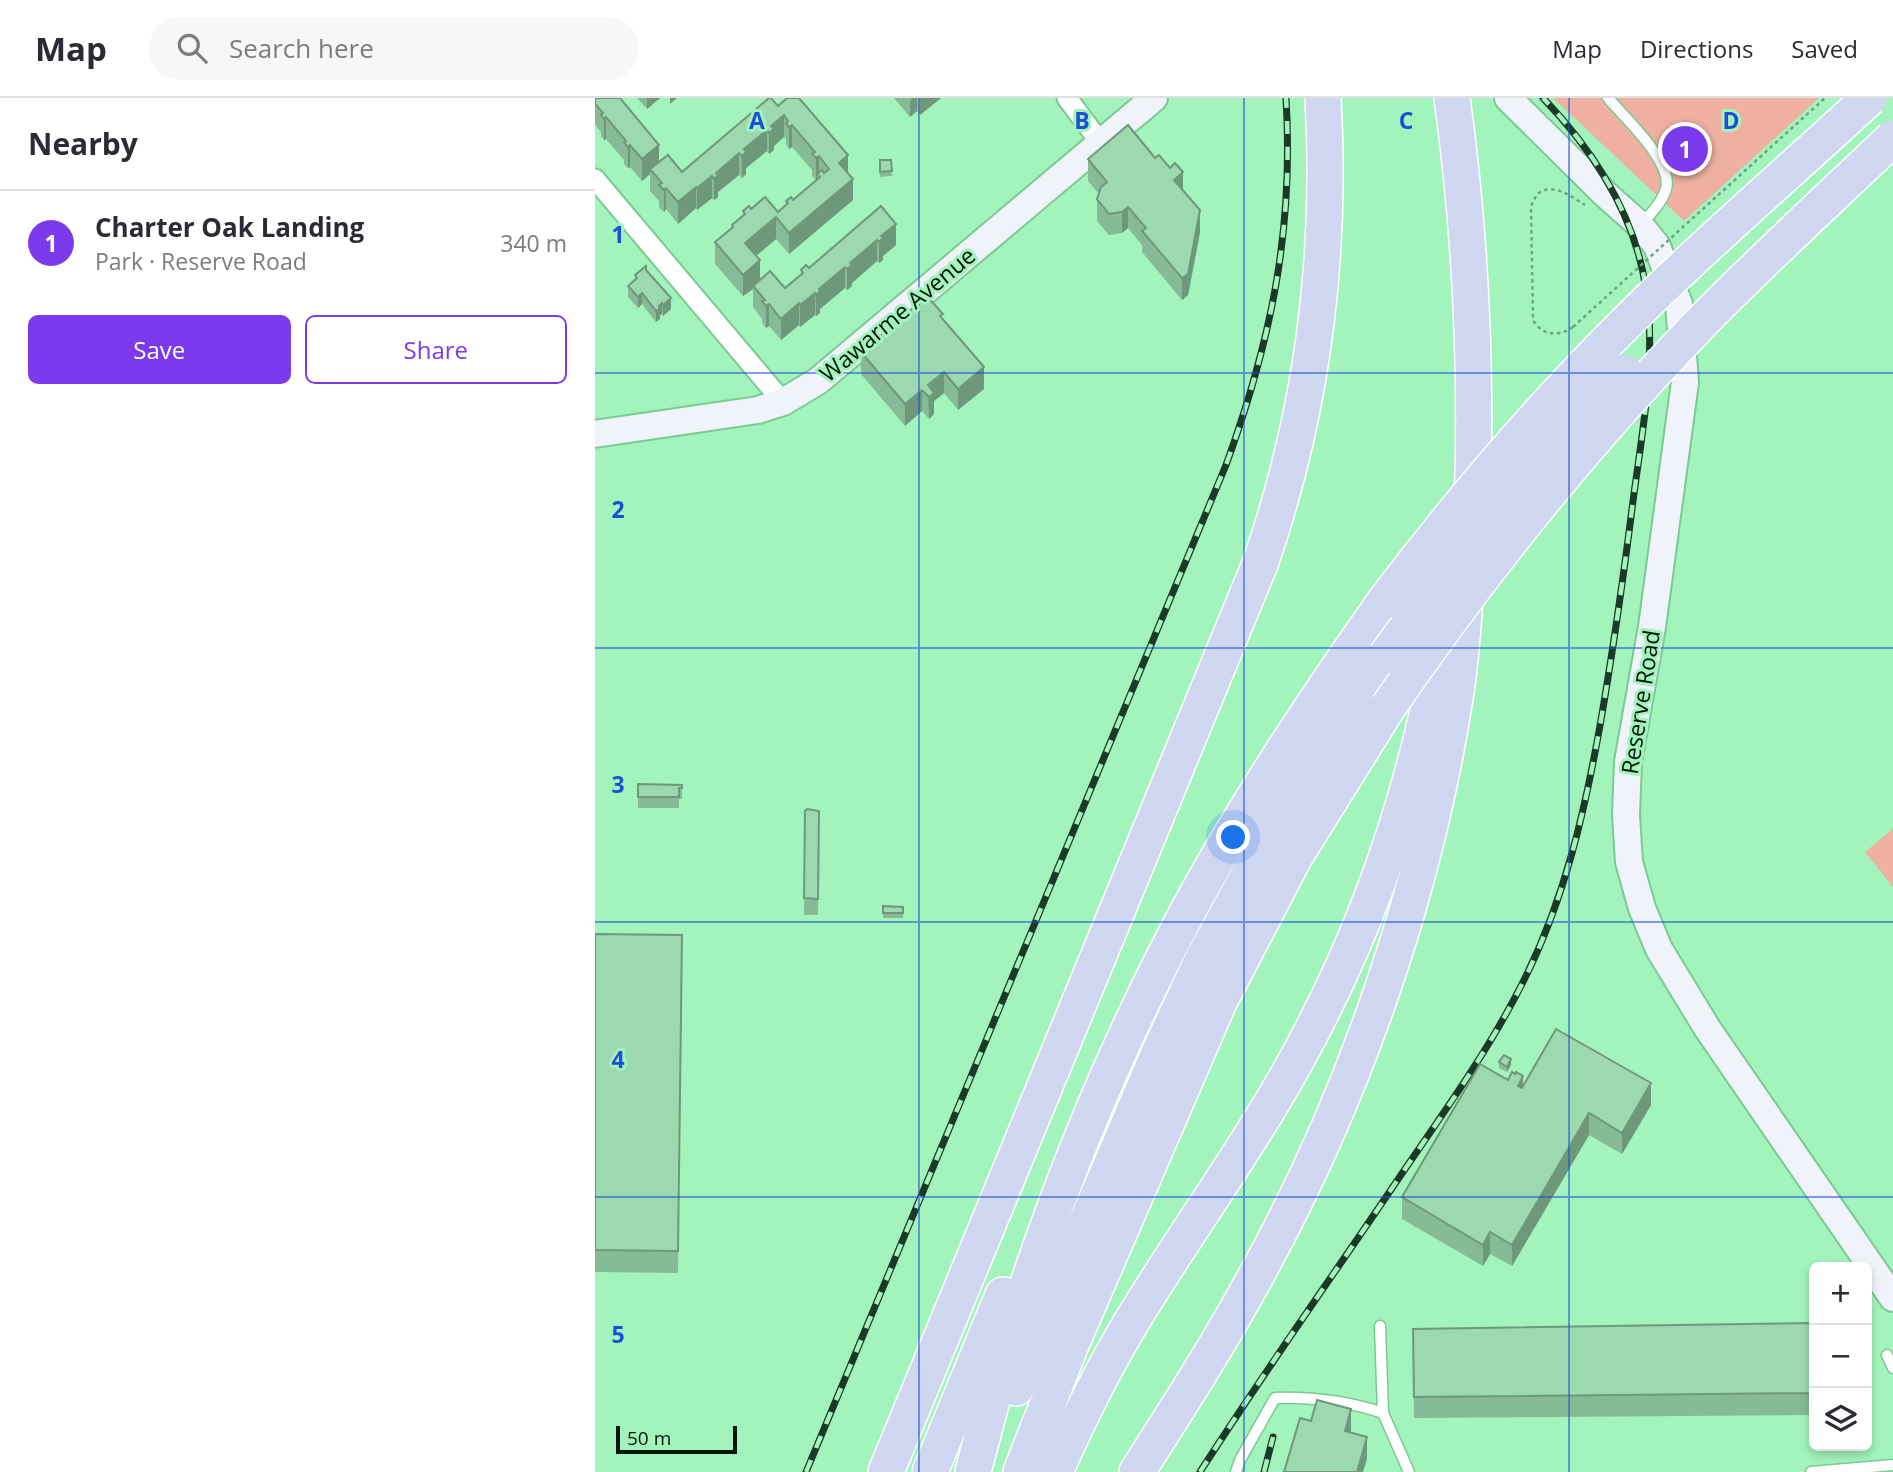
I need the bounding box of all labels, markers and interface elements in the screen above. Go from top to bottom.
search box [149,17,639,80]
text: Map [35,26,107,71]
icon: search [173,29,211,67]
text: Search here [229,30,374,66]
text: Map [1552,32,1602,65]
text: Directions [1640,32,1753,65]
text: Saved [1791,32,1858,65]
text: A [749,104,765,136]
text: B [1074,104,1090,136]
text: C [1399,104,1413,136]
text: D [1722,104,1740,136]
text: Nearby [28,123,138,164]
pin: 1 [1662,123,1708,175]
text: Charter Oak Landing [95,209,364,245]
text: 1 [611,218,625,250]
text: 1 [44,227,58,259]
text: 340 m [500,227,567,259]
street label: Wawarme Avenue [812,239,982,389]
text: Park · Reserve Road [95,245,307,277]
button: Save [28,315,291,384]
button: Share [305,315,567,384]
text: 2 [611,493,625,525]
street label: Reserve Road [1613,628,1667,776]
text: 3 [611,768,625,800]
your location [1216,820,1250,854]
text: 4 [611,1043,625,1075]
map controls [1809,1262,1872,1451]
button: + [1809,1262,1872,1325]
text: 5 [611,1318,625,1350]
button: − [1809,1325,1872,1388]
button: layers [1809,1388,1872,1451]
scale bar [616,1423,737,1455]
text: 50 m [627,1425,671,1451]

